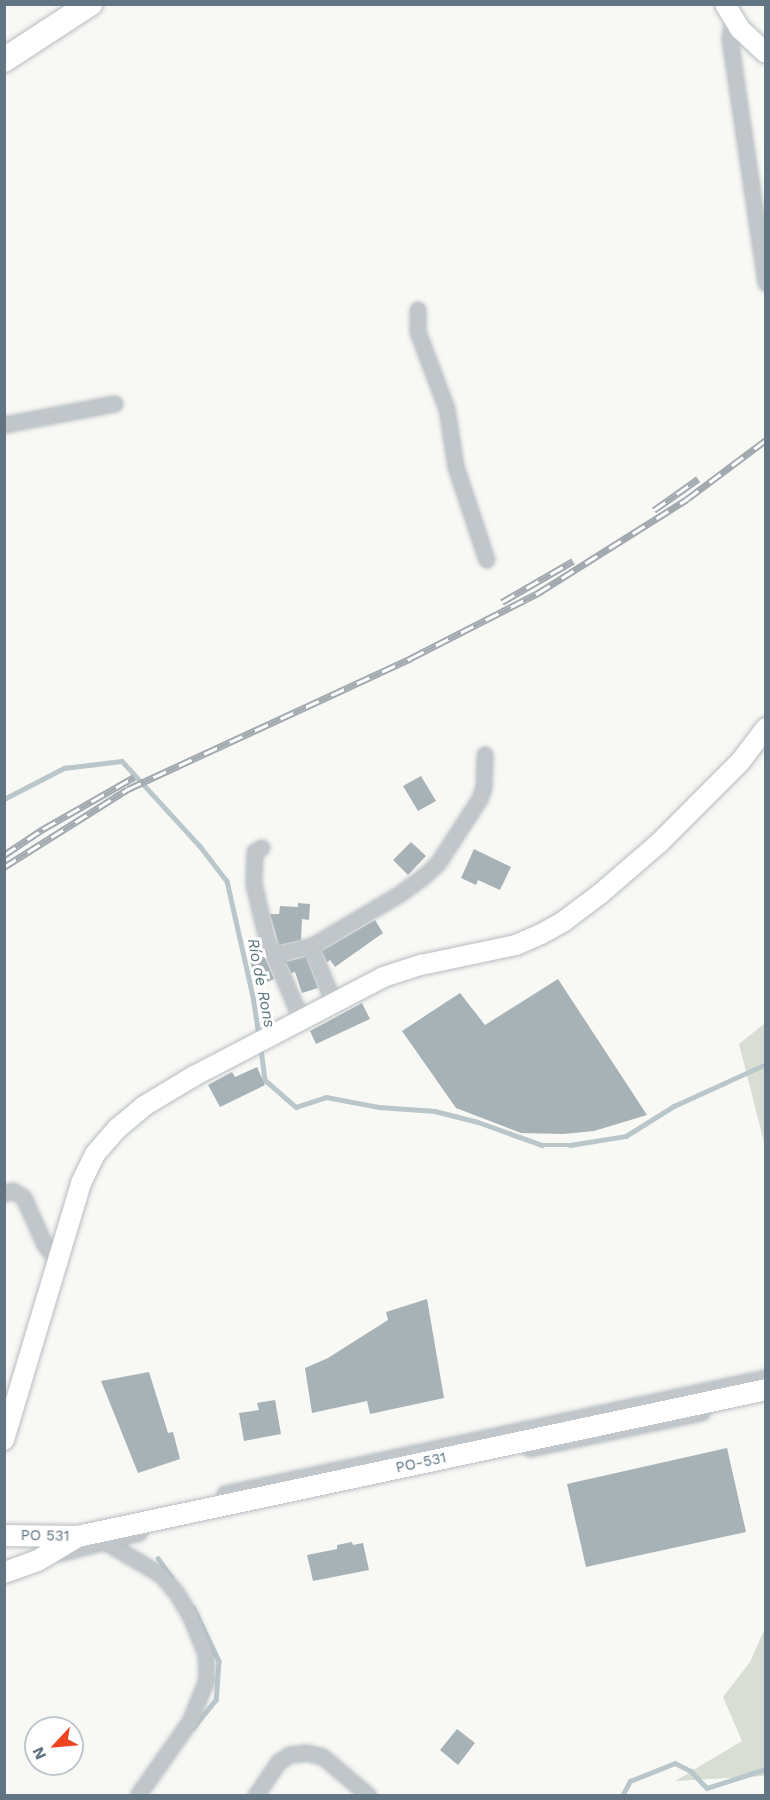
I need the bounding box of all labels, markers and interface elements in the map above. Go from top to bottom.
water label: Río de Rons [243,937,279,1029]
street label: PO-531 [394,1449,448,1477]
street label: PO 531 [20,1527,70,1545]
north arrow [24,1716,84,1776]
text: N [28,1744,50,1763]

